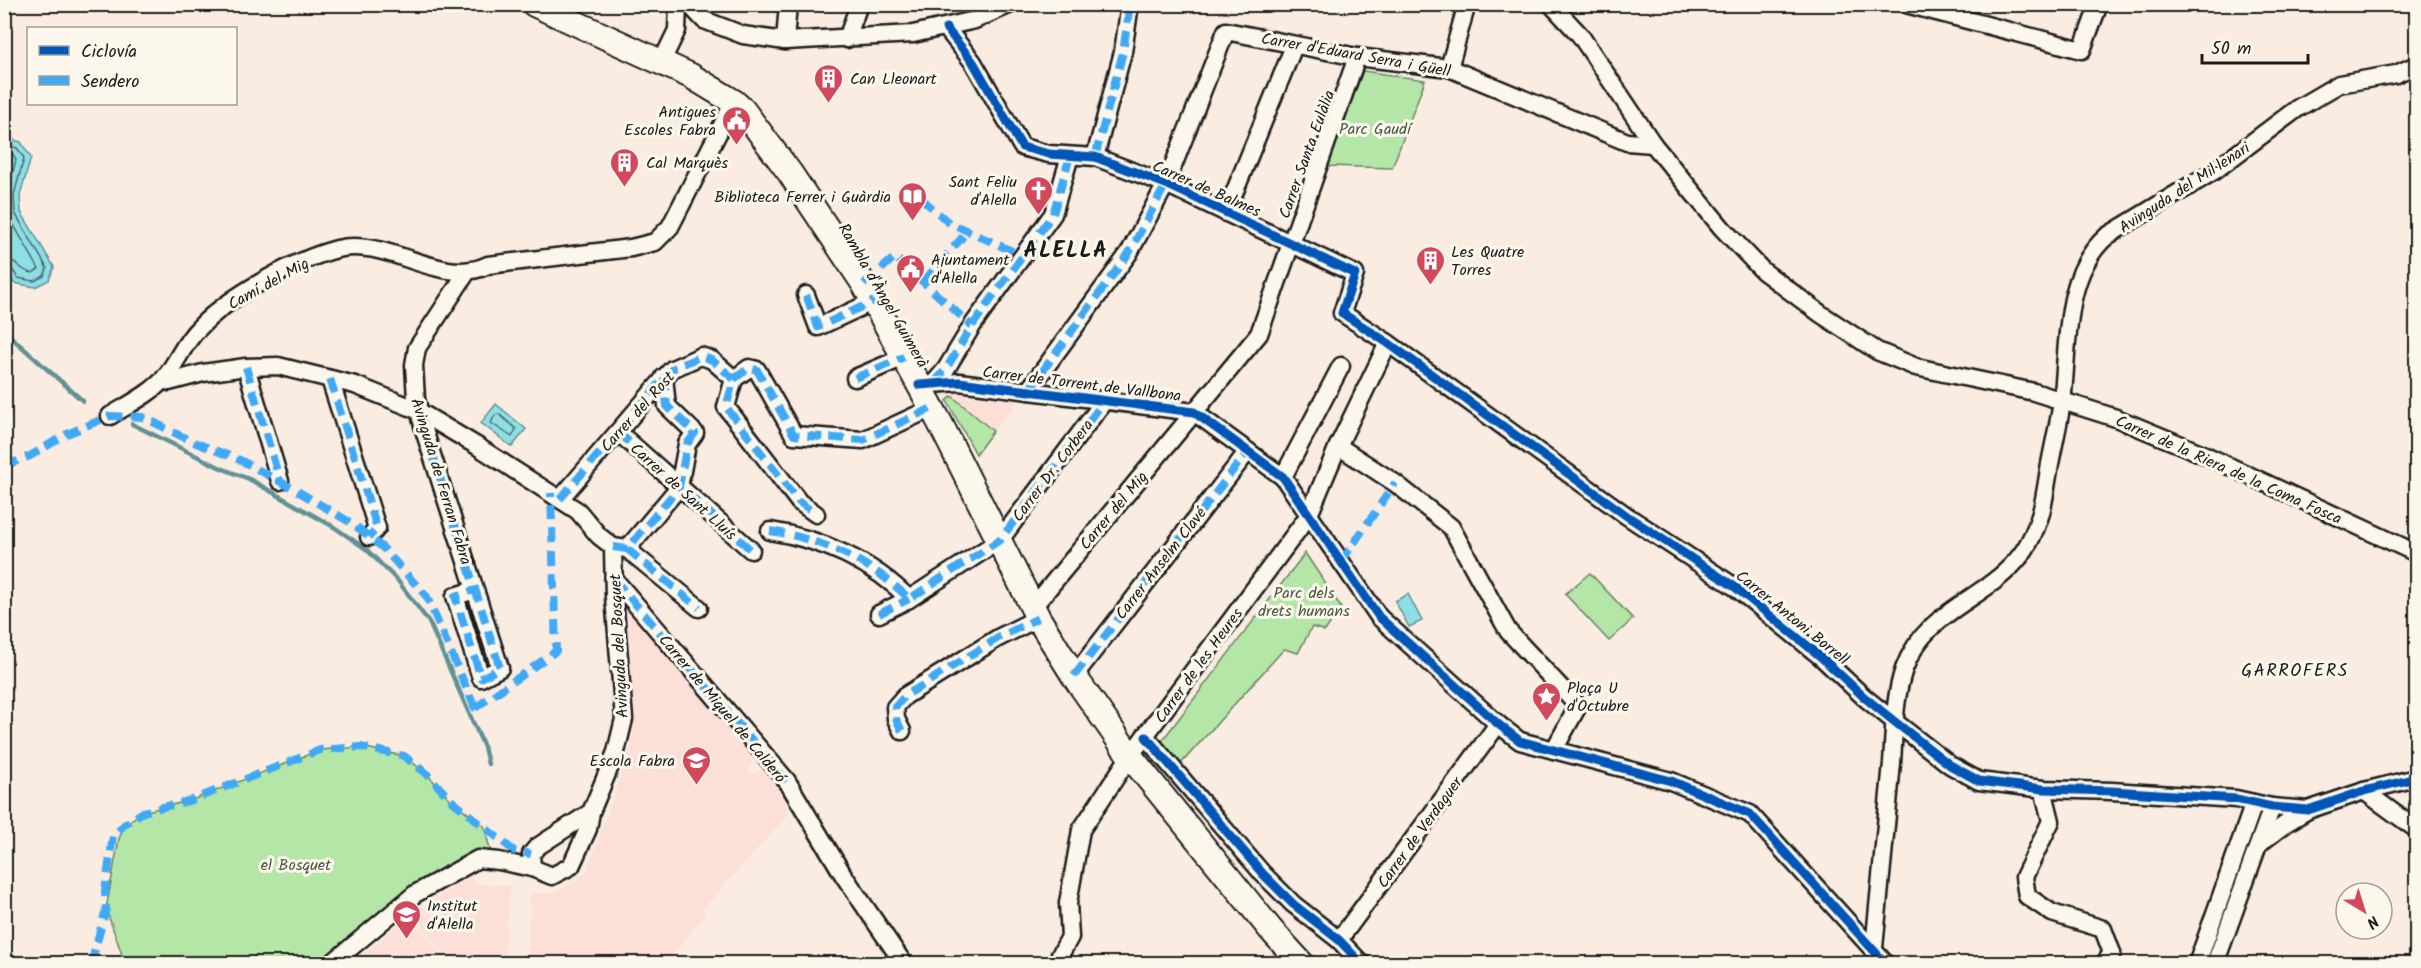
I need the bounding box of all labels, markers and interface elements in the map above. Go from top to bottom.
street label: Carrer d'Eduard Serra i Güell [1259,26,1453,84]
legend [27,27,237,105]
scale bar [2202,27,2308,65]
text: 50 m [2211,35,2251,64]
text: Ciclovía [81,38,137,67]
building icon: Can Lleonart [813,62,845,104]
place label: Can Lleonart [850,67,937,92]
text: Sendero [81,68,139,97]
street label: Carrer Santa Eulàlia [1273,87,1342,222]
place label: Antigues Escoles Fabra [624,100,716,143]
public building icon: Antigues Escoles Fabra [721,104,753,146]
park label: Parc Gaudí [1339,117,1413,142]
street label: Avinguda del Mil·lenari [2114,136,2256,240]
building icon: Cal Marquès [609,146,641,188]
place label: Cal Marquès [646,151,728,176]
street label: Carrer de Balmes [1148,154,1265,225]
place label: Sant Feliu d'Alella [949,170,1017,213]
church icon: Sant Feliu d'Alella [1022,174,1054,216]
library icon: Biblioteca Ferrer i Guàrdia [896,180,928,222]
place label: Biblioteca Ferrer i Guàrdia [714,185,891,210]
street label: Rambla d'Àngel Guimerà [831,219,934,373]
district label: ALELLA [1024,234,1108,269]
place label: Les Quatre Torres [1451,240,1524,283]
building icon: Les Quatre Torres [1414,244,1446,286]
place label: Ajuntament d'Alella [931,248,1010,291]
street label: Camí del Mig [223,252,314,317]
public building icon: Ajuntament d'Alella [894,252,926,294]
street label: Carrer de Torrent de Vallbona [981,360,1183,409]
street label: Carrer del Rost [595,365,682,458]
street label: Avinguda de Ferran Fabra [403,395,478,568]
street label: Carrer de la Riera de la Coma Fosca [2111,409,2346,532]
street label: Carrer Dr. Corbera [1006,414,1100,528]
street label: Carrer de Sant Lluís [624,437,742,547]
street label: Carrer del Mig [1074,466,1155,556]
street label: Carrer Anselm Clavé [1109,502,1214,625]
street label: Carrer Antoni Borrell [1730,564,1854,672]
street label: Avinguda del Bosquet [603,572,636,719]
park label: Parc dels drets humans [1258,581,1350,624]
street label: Carrer de les Heures [1149,603,1250,729]
street label: Carrer de Miquel de Calderó [652,629,792,790]
district label: GARROFERS [2241,657,2349,686]
place label: Plaça U d'Octubre [1567,676,1629,719]
place icon: Plaça U d'Octubre [1530,680,1562,722]
school or university icon: Escola Fabra [680,744,712,786]
place label: Escola Fabra [590,749,675,774]
street label: Carrer de Verdaguer [1371,771,1470,894]
park label: el Bosquet [261,853,332,878]
north arrow [2334,881,2394,941]
place label: Institut d'Alella [427,894,478,937]
school or university icon: Institut d'Alella [390,898,422,940]
text: N [2361,909,2384,935]

